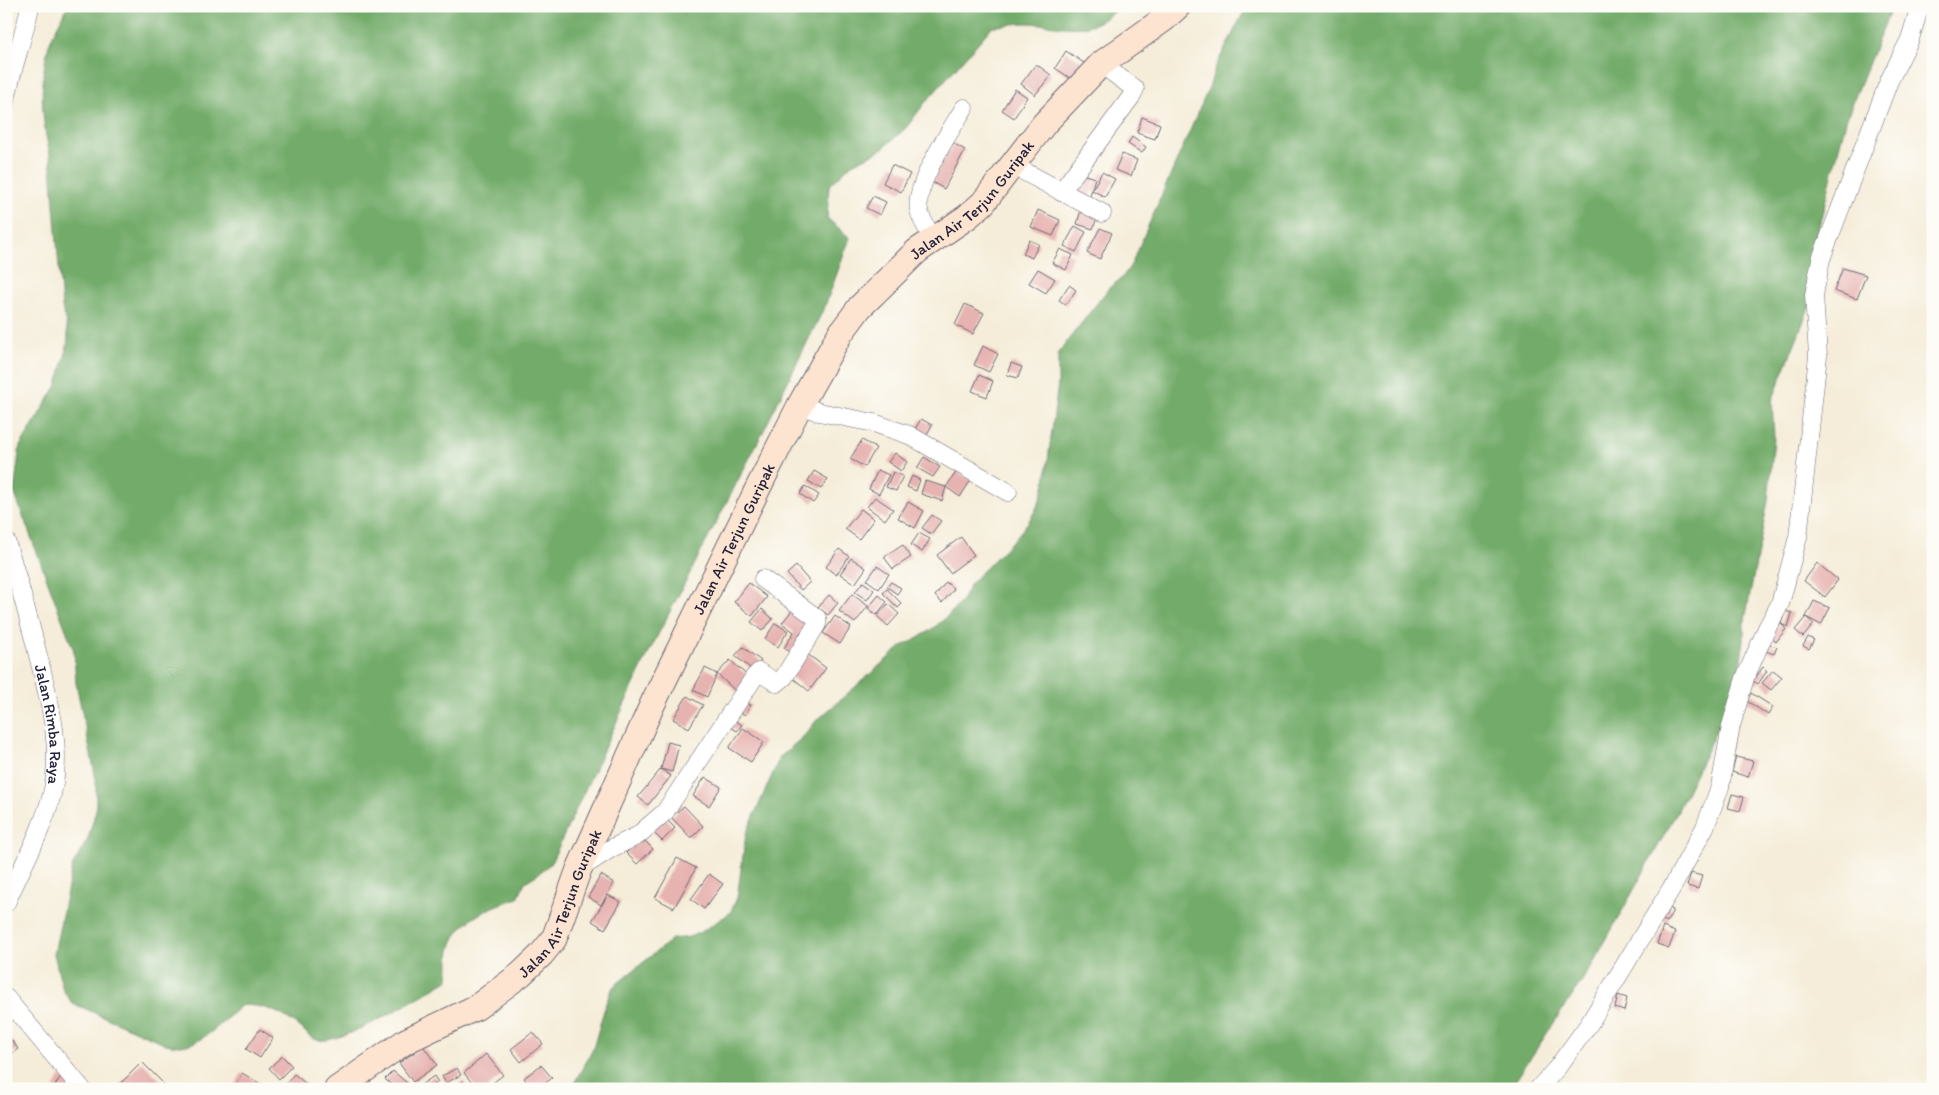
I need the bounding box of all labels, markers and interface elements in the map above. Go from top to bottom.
street label: Jalan Air Terjun Guripak [905,136,1038,263]
street label: Jalan Air Terjun Guripak [688,459,779,617]
street label: Jalan Rimba Raya [31,662,66,786]
street label: Jalan Air Terjun Guripak [514,826,605,981]

